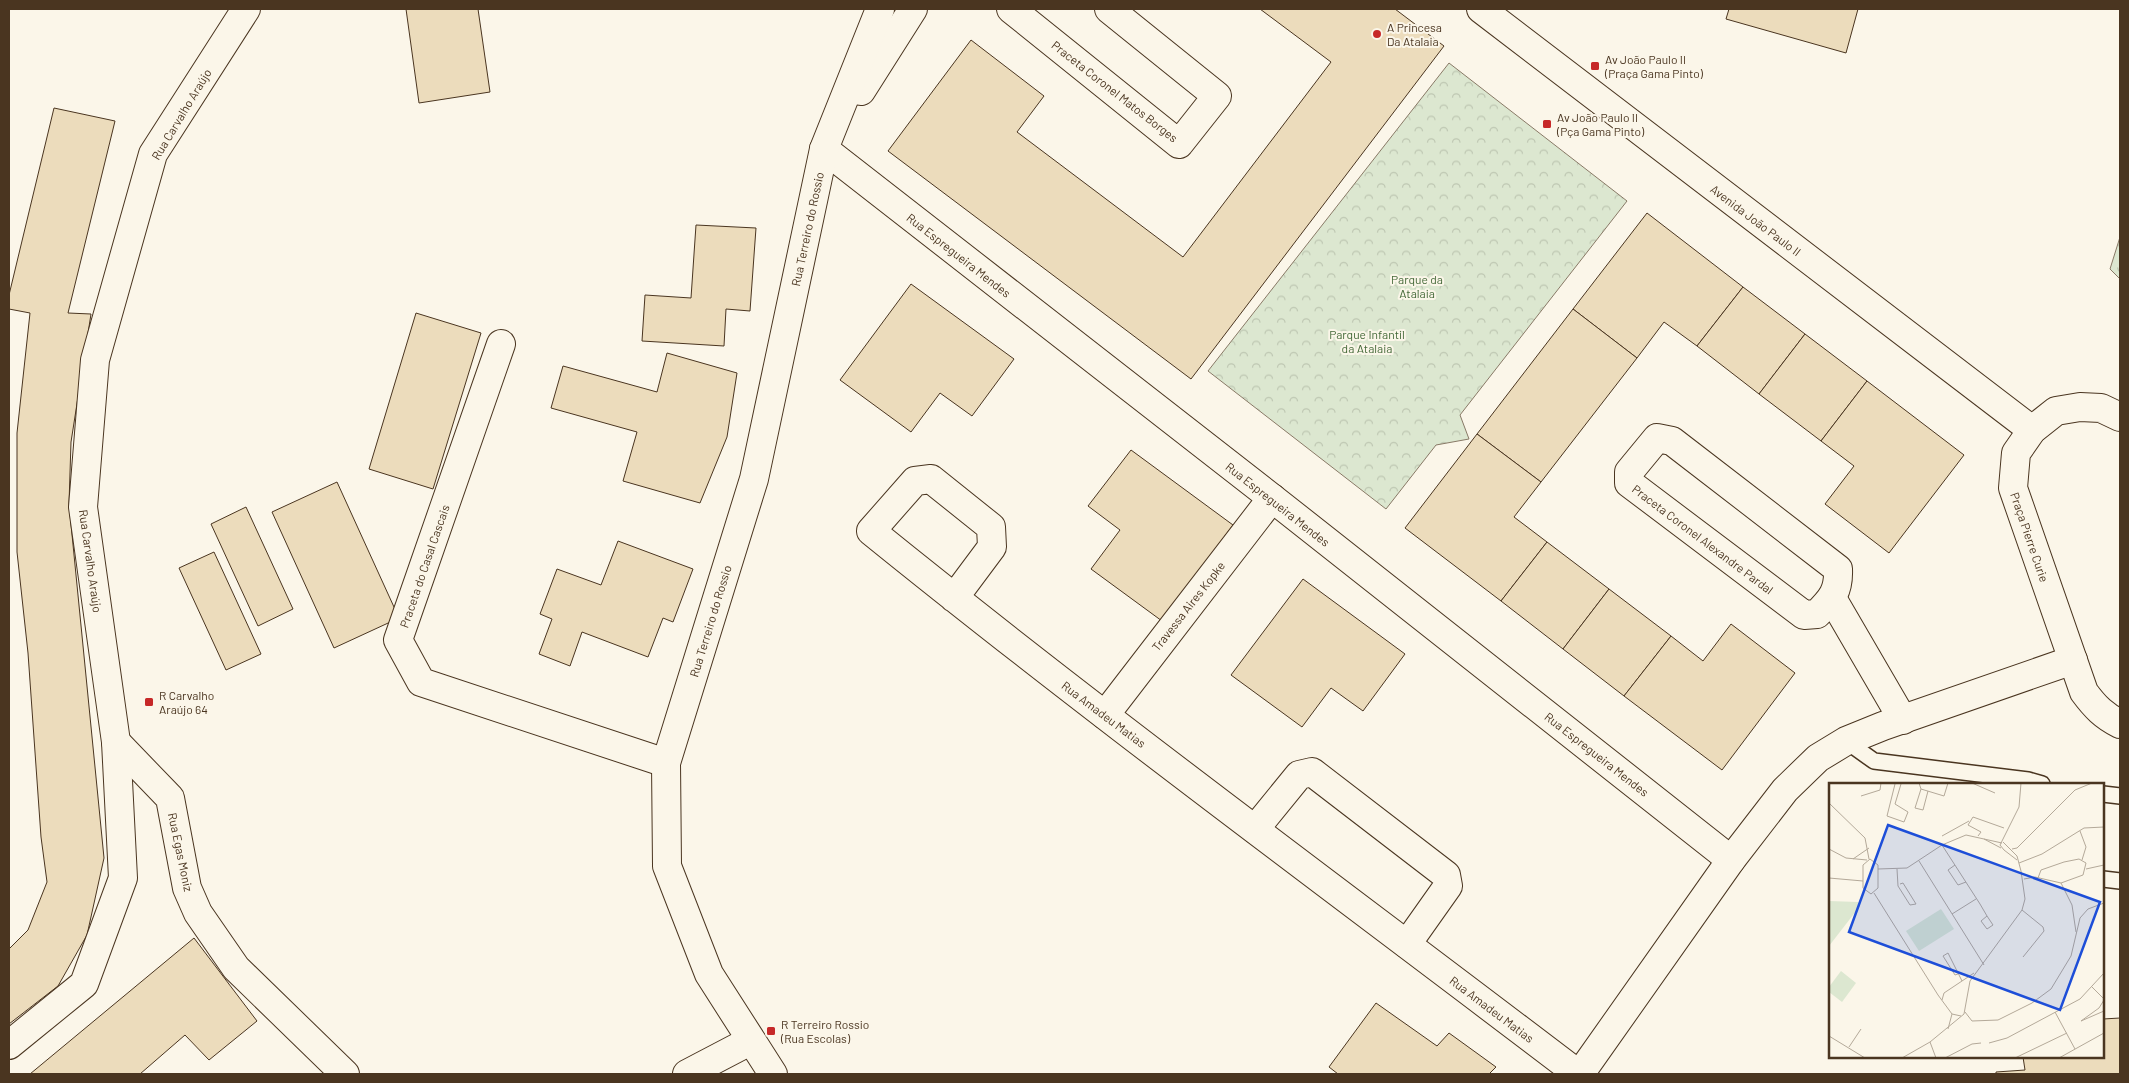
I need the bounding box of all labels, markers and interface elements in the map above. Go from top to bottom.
place label: A Princesa Da Atalaia [1387,20,1442,48]
marker: A Princesa Da Atalaia [1371,28,1383,40]
street label: Praceta Coronel Matos Borges [1049,37,1181,145]
place label: Av João Paulo II (Praça Gama Pinto) [1604,52,1704,80]
marker: Av João Paulo II (Praça Gama Pinto) [1589,60,1601,72]
street label: Rua Carvalho Araújo [148,66,214,162]
place label: Av João Paulo II (Pça Gama Pinto) [1556,110,1645,138]
marker: Av João Paulo II (Pça Gama Pinto) [1541,118,1553,130]
street label: Rua Terreiro do Rossio [788,171,826,287]
street label: Avenida João Paulo II [1708,181,1804,259]
street label: Rua Espregueira Mendes [904,210,1014,300]
park label: Parque da Atalaia [1391,272,1443,300]
park label: Parque Infantil da Atalaia [1329,327,1405,355]
street label: Rua Espregueira Mendes [1223,459,1333,549]
street label: Praceta Coronel Alexandre Pardal [1630,481,1776,597]
street label: Praça Pierre Curie [2008,490,2052,584]
street label: Praceta do Casal Cascais [396,502,452,629]
street label: Rua Carvalho Araújo [77,509,105,613]
street label: Travessa Aires Kopke [1149,558,1227,654]
street label: Rua Terreiro do Rossio [686,563,734,679]
street label: Rua Amadeu Matias [1059,678,1149,750]
place label: R Carvalho Araújo 64 [159,688,214,716]
marker: R Carvalho Araújo 64 [143,696,155,708]
street label: Rua Espregueira Mendes [1542,709,1652,799]
inset map [1829,783,2104,1058]
street label: Rua Egas Moniz [166,811,196,893]
street label: Rua Amadeu Matias [1447,973,1537,1045]
place label: R Terreiro Rossio (Rua Escolas) [780,1017,869,1045]
marker: R Terreiro Rossio (Rua Escolas) [765,1025,777,1037]

